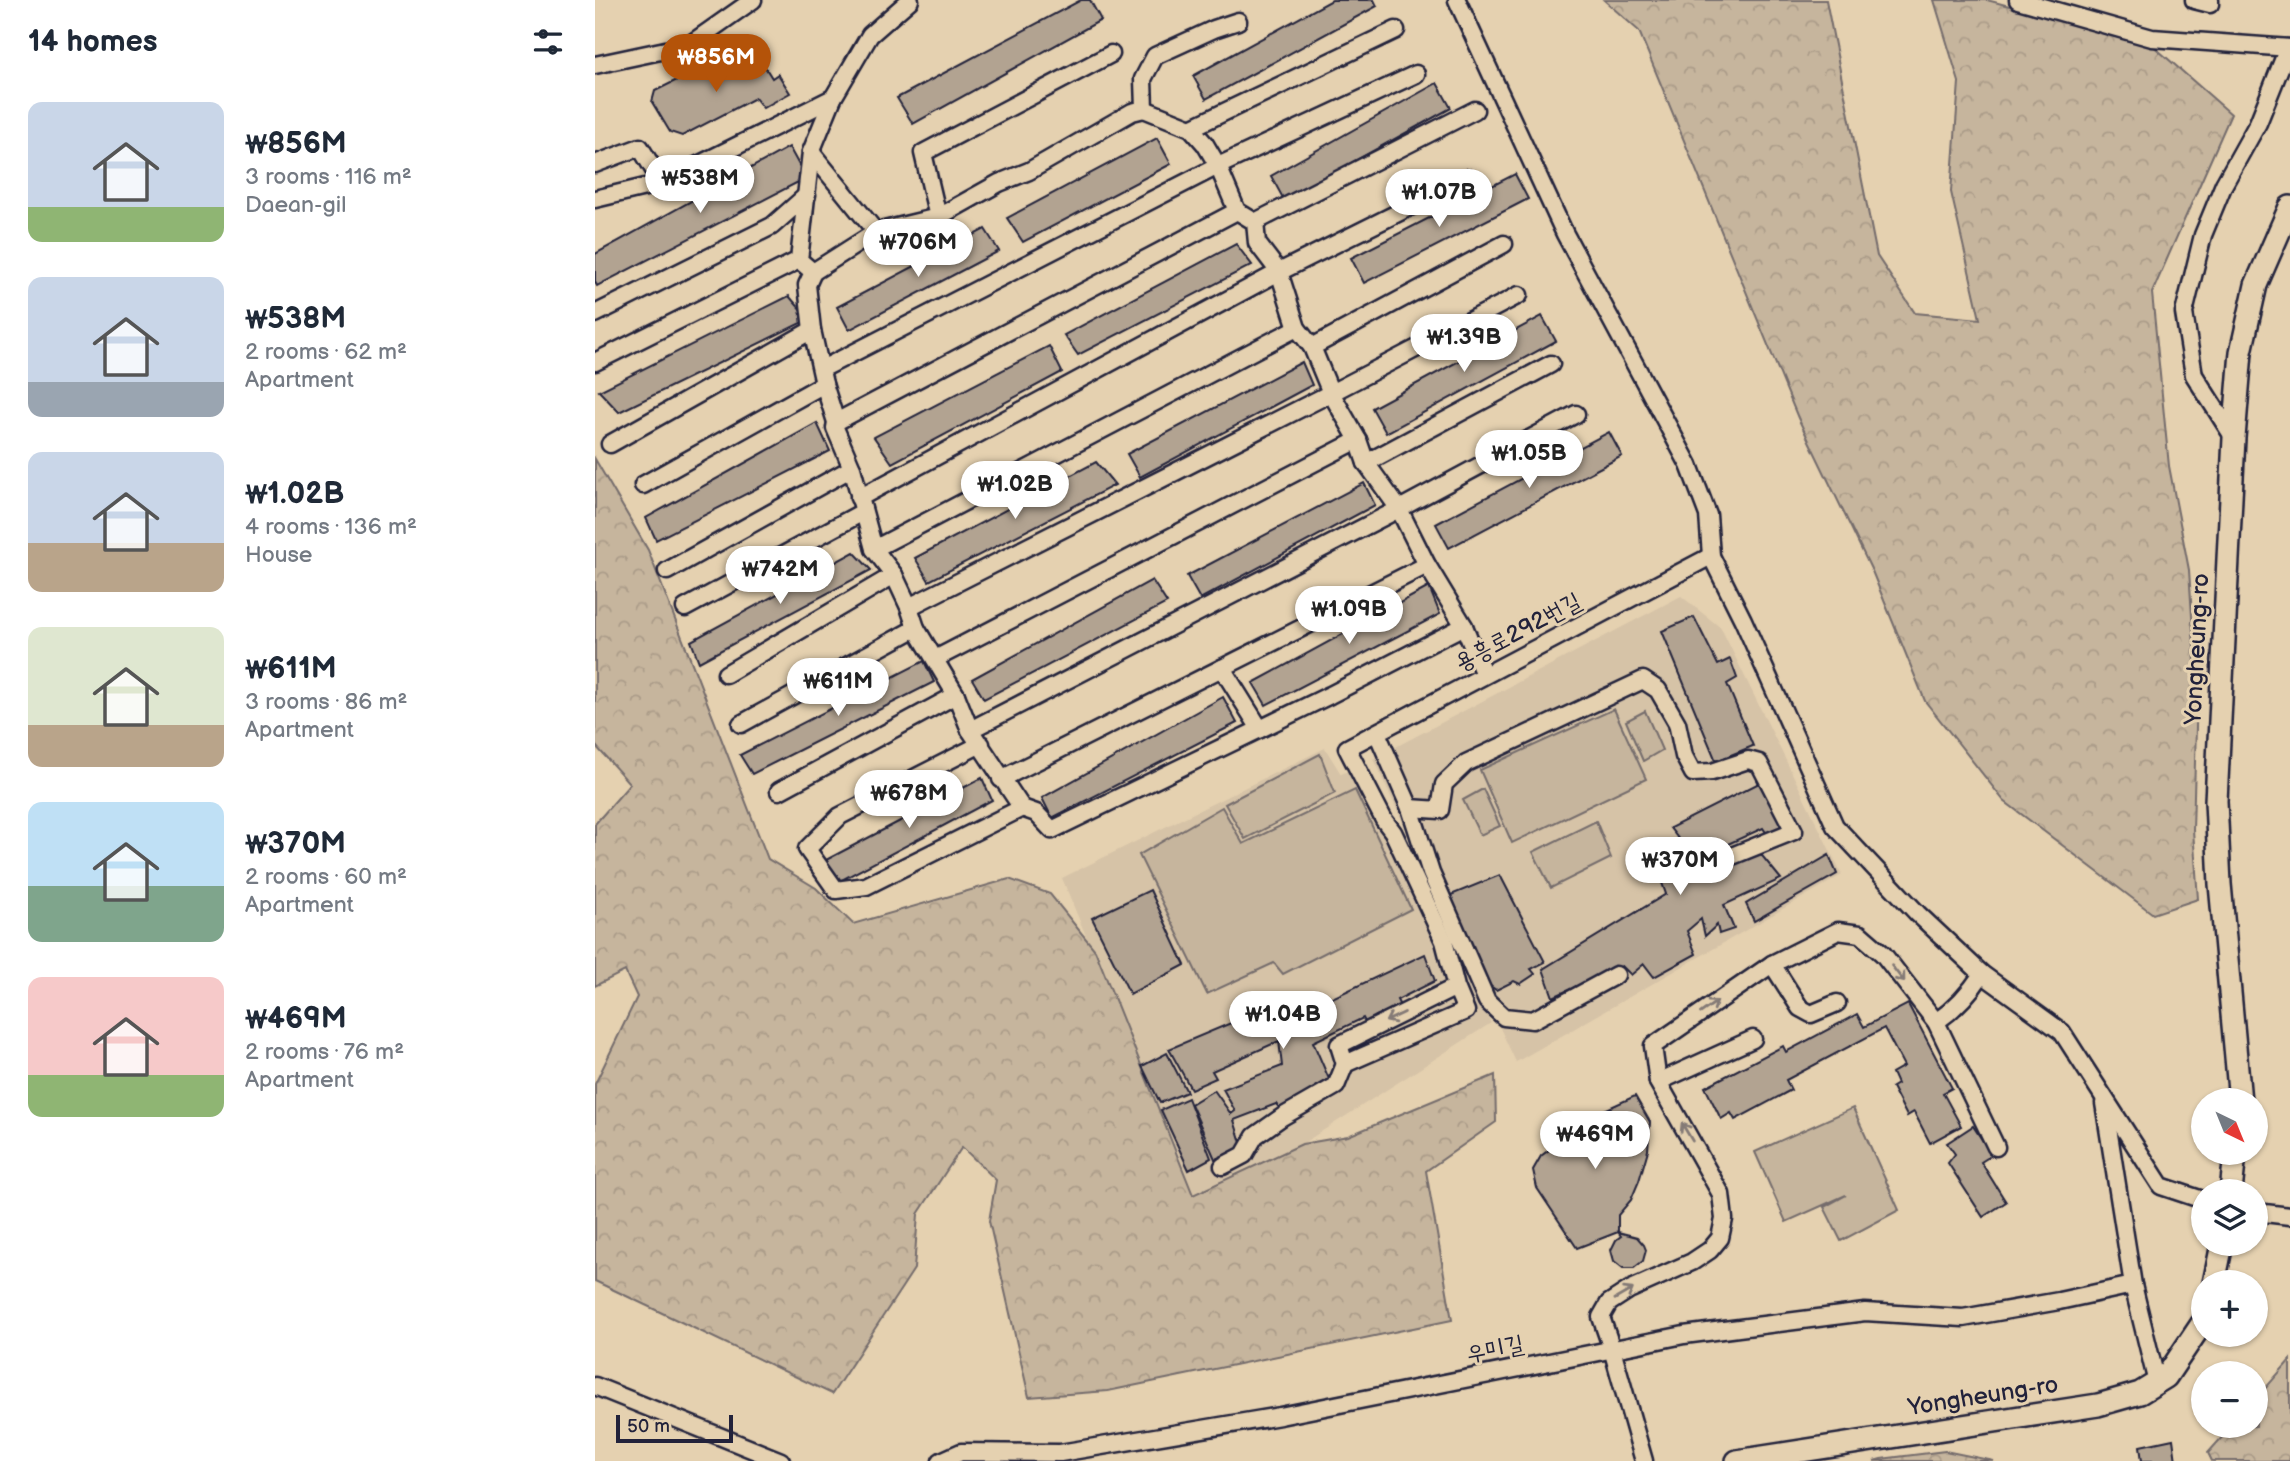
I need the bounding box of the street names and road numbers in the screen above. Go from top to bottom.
street label: Yongheung-ro [2178,572,2215,727]
street label: 용흥로292번길 [1450,587,1586,677]
street label: 우미길 [1464,1329,1526,1369]
street label: Yongheung-ro [1905,1370,2060,1422]

